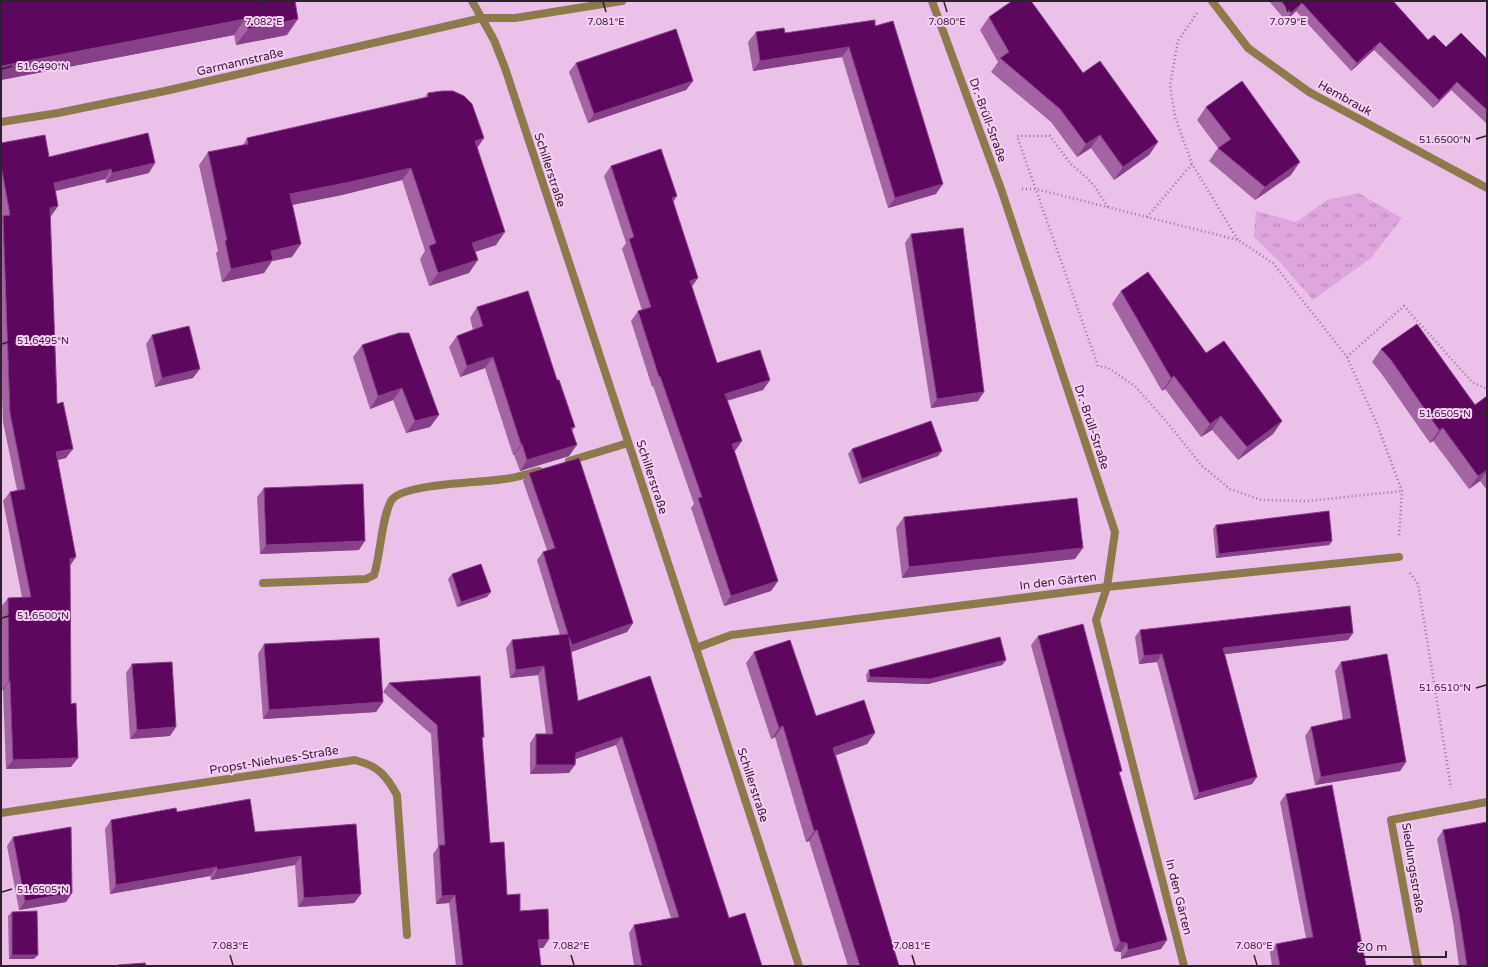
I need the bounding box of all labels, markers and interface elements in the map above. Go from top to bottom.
text: 7.082°E [245,16,283,28]
text: 7.081°E [587,16,625,28]
text: 7.080°E [928,16,966,28]
text: 7.079°E [1269,16,1307,28]
street label: Garmannstraße [195,45,285,79]
text: 51.6490°N [17,61,69,73]
street label: Dr.-Brüll-Straße [966,76,1010,164]
street label: Hembrauk [1316,77,1375,119]
street label: Schillerstraße [531,131,569,209]
text: 51.6500°N [1419,134,1471,146]
text: 51.6495°N [17,335,69,347]
street label: Dr.-Brüll-Straße [1072,383,1112,471]
text: 51.6505°N [1419,408,1471,420]
street label: Schillerstraße [633,438,671,516]
street label: In den Gärten [1019,569,1097,593]
text: 51.6500°N [17,610,69,622]
text: 51.6510°N [1419,682,1471,694]
street label: Propst-Niehues-Straße [208,743,340,777]
street label: Schillerstraße [734,746,772,824]
street label: Siedlungsstraße [1399,822,1427,914]
street label: In den Gärten [1163,858,1195,936]
text: 51.6505°N [17,884,69,896]
scale bar [1352,933,1446,959]
text: 7.083°E [211,940,249,952]
text: 7.082°E [552,940,590,952]
text: 7.081°E [893,940,931,952]
text: 7.080°E [1235,940,1273,952]
text: 20 m [1358,940,1387,954]

